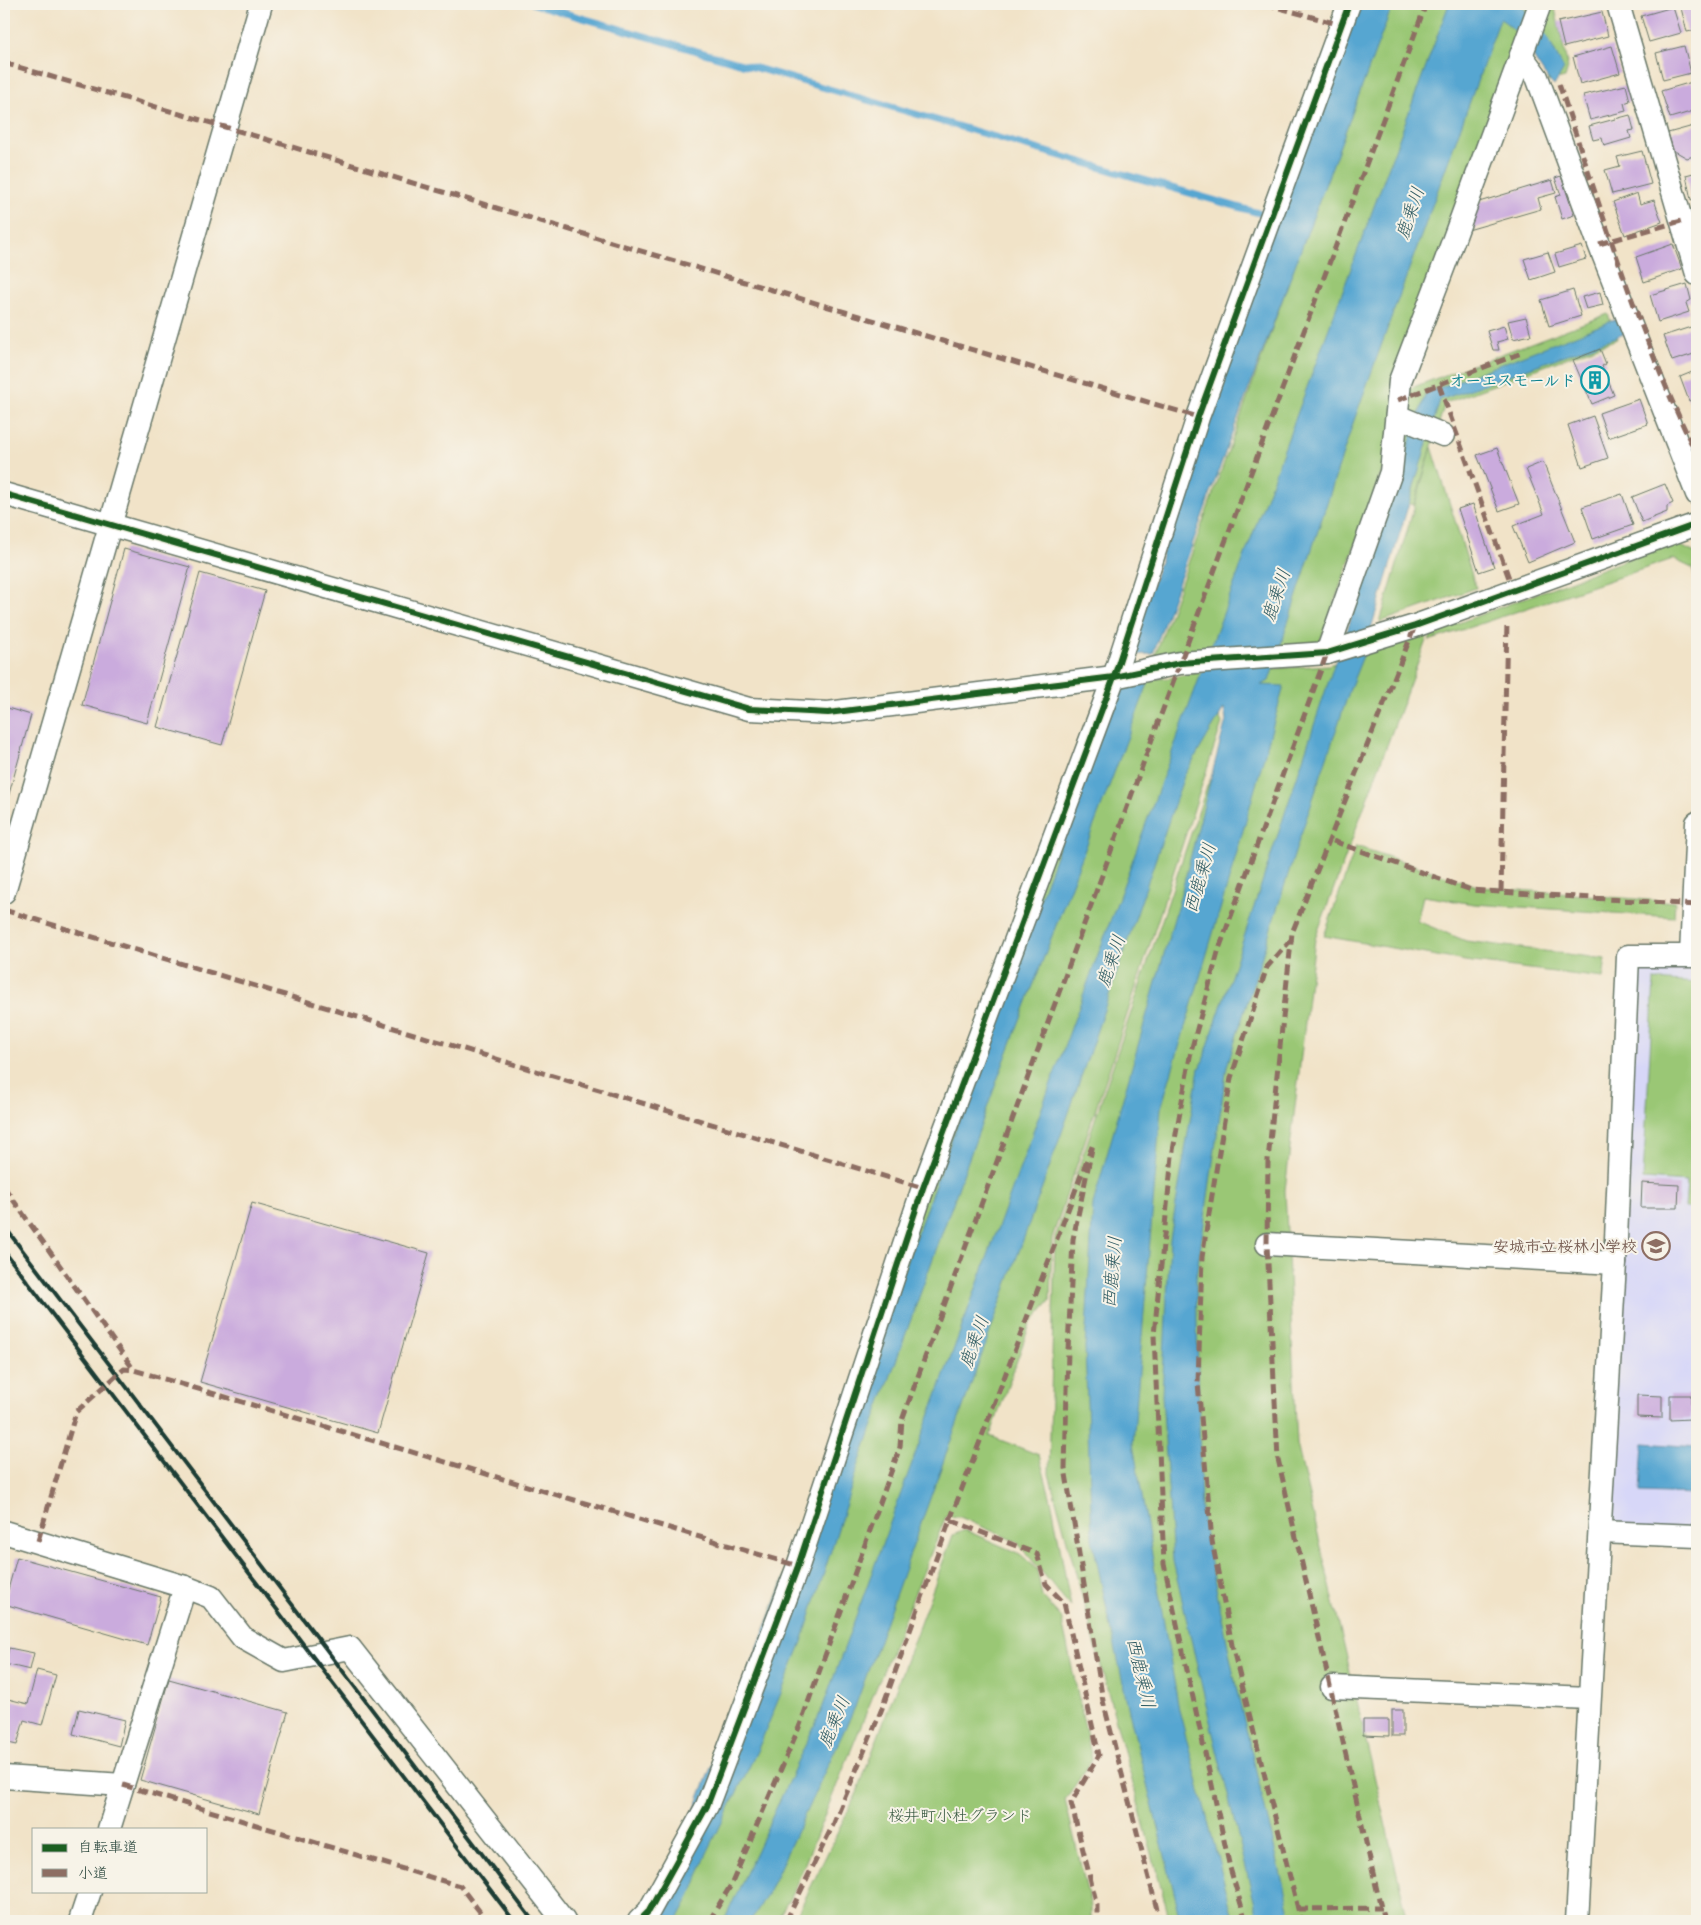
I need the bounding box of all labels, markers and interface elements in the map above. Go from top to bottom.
water label: 鹿乗川 [1389,183,1434,244]
building icon: オーエスモールド [1580,365,1610,395]
place label: オーエスモールド [1449,369,1576,394]
water label: 鹿乗川 [1255,565,1300,626]
water label: 西鹿乗川 [1178,840,1225,917]
water label: 鹿乗川 [1090,931,1135,992]
school or university icon: 安城市立桜林小学校 [1641,1231,1671,1261]
water label: 西鹿乗川 [1096,1235,1131,1309]
place label: 安城市立桜林小学校 [1493,1235,1637,1260]
water label: 鹿乗川 [953,1312,998,1373]
water label: 西鹿乗川 [1117,1635,1162,1712]
water label: 鹿乗川 [811,1692,859,1753]
park label: 桜井町小杜グランド [888,1804,1032,1829]
legend [32,1828,208,1892]
text: 自転車道 [78,1836,138,1860]
text: 小道 [78,1862,108,1886]

